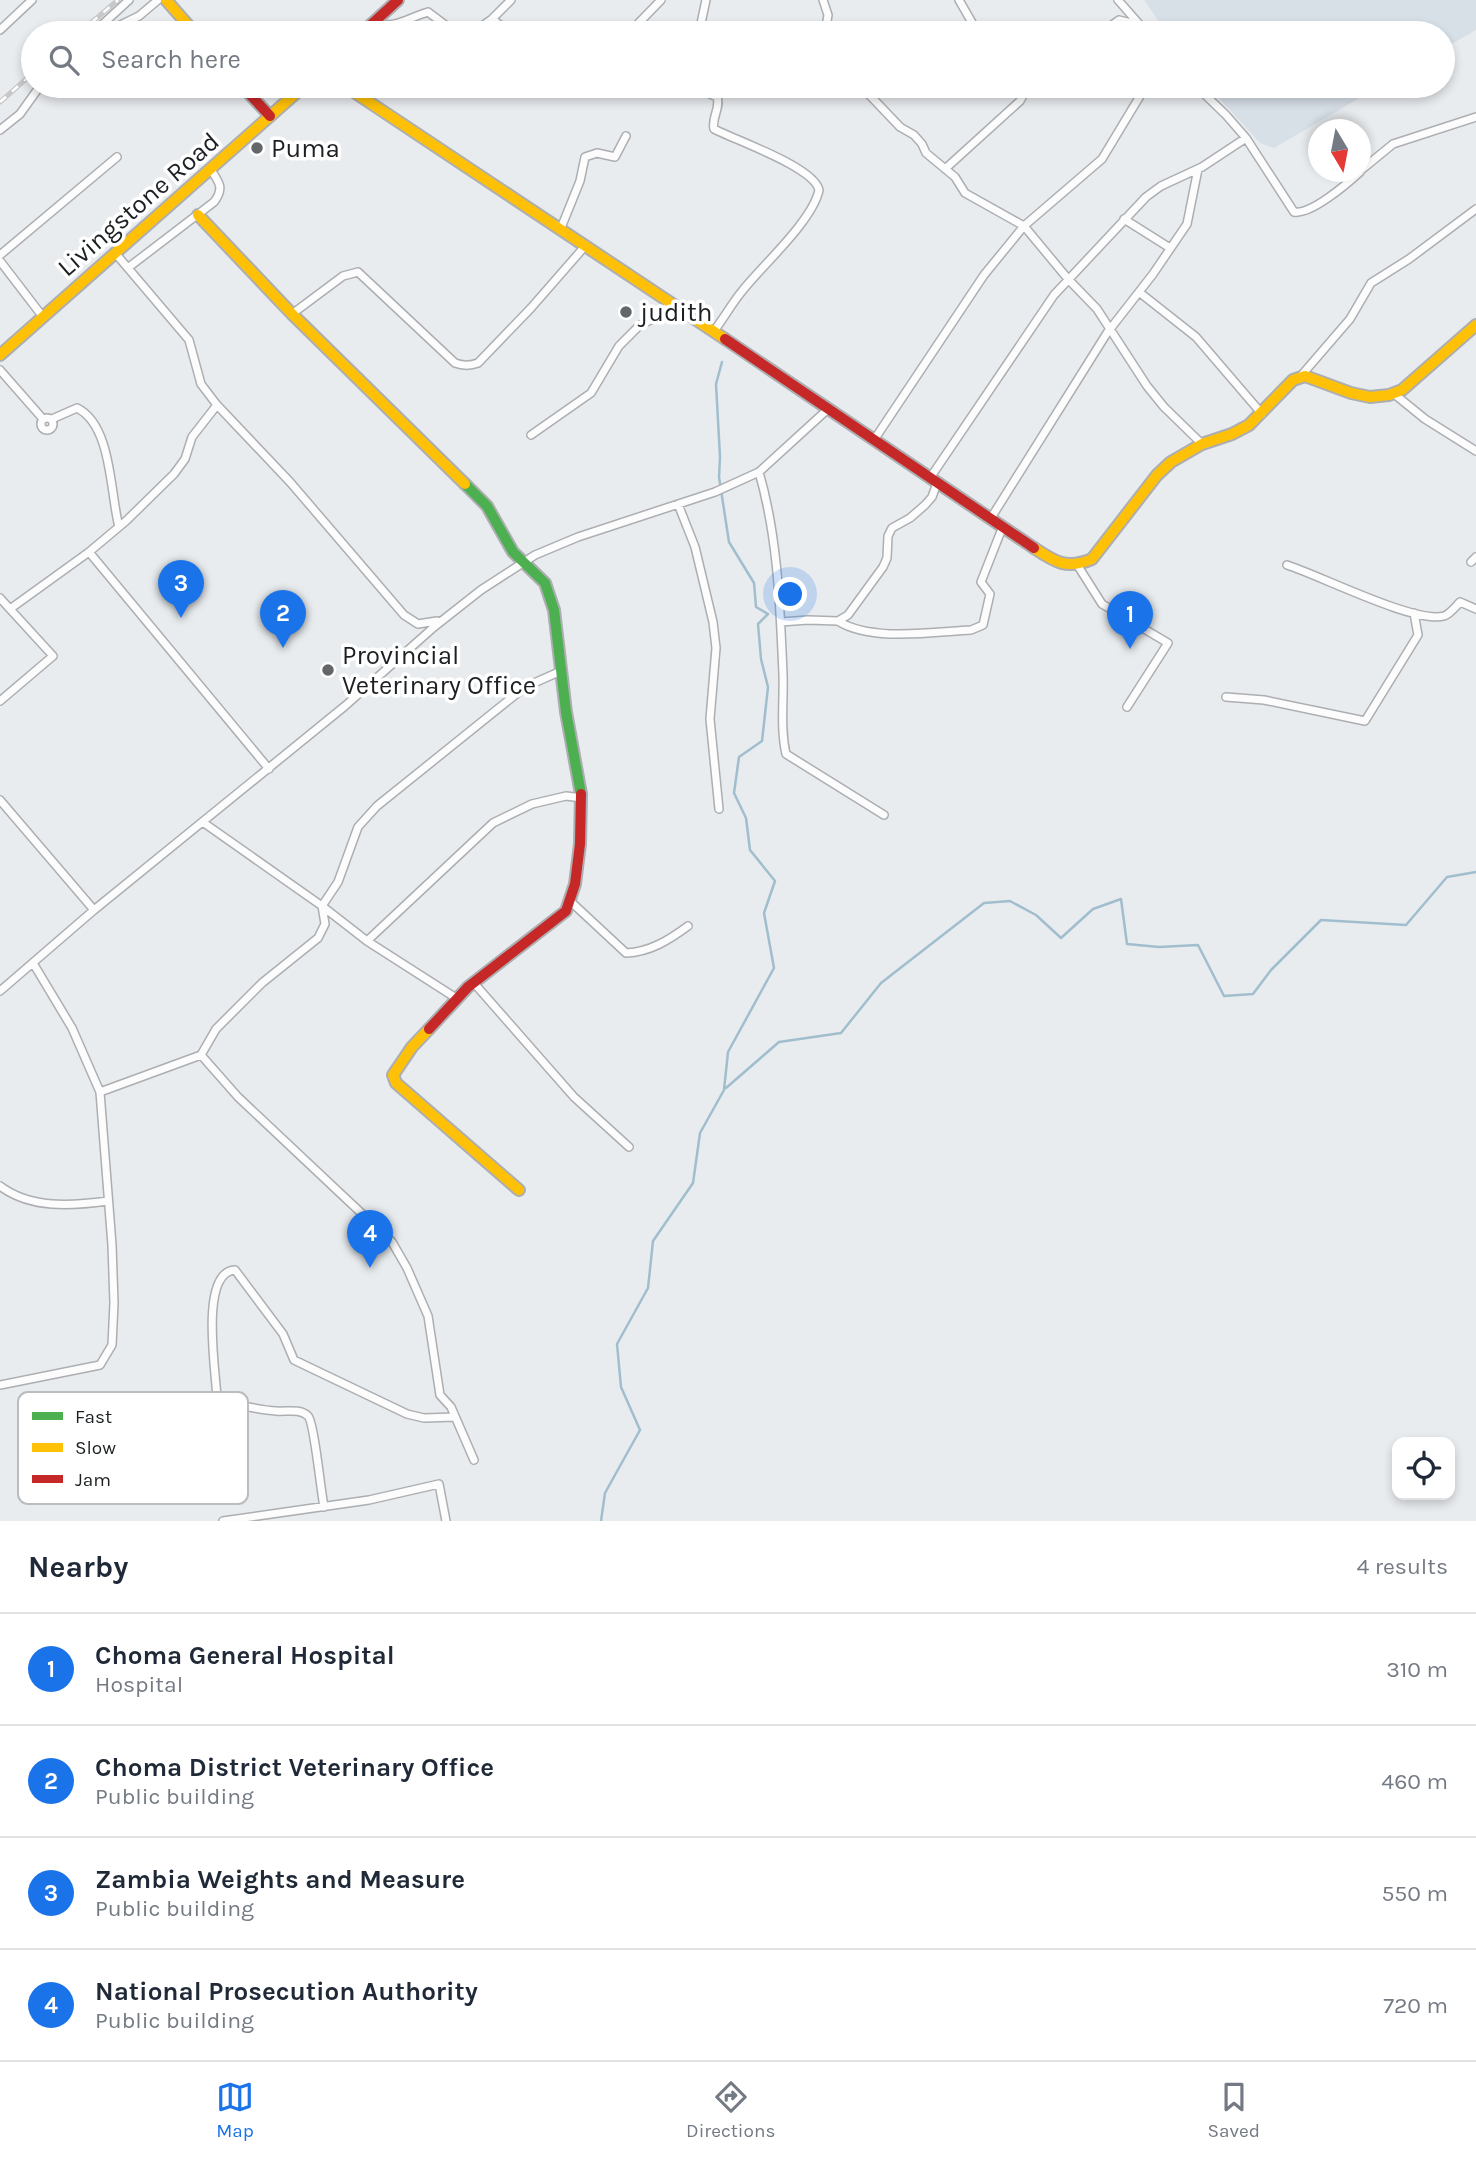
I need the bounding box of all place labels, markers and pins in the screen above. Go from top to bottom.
place label: Puma [271,133,340,164]
marker: Puma [249,140,265,156]
place label: judith [637,297,713,328]
marker: judith [618,304,634,320]
pin: 3 [158,560,204,618]
pin: 2 [260,590,306,648]
pin: 1 [1107,591,1153,649]
place label: Provincial Veterinary Office [342,640,536,701]
marker: Provincial Veterinary Office [320,662,336,678]
pin: 4 [347,1210,393,1268]

